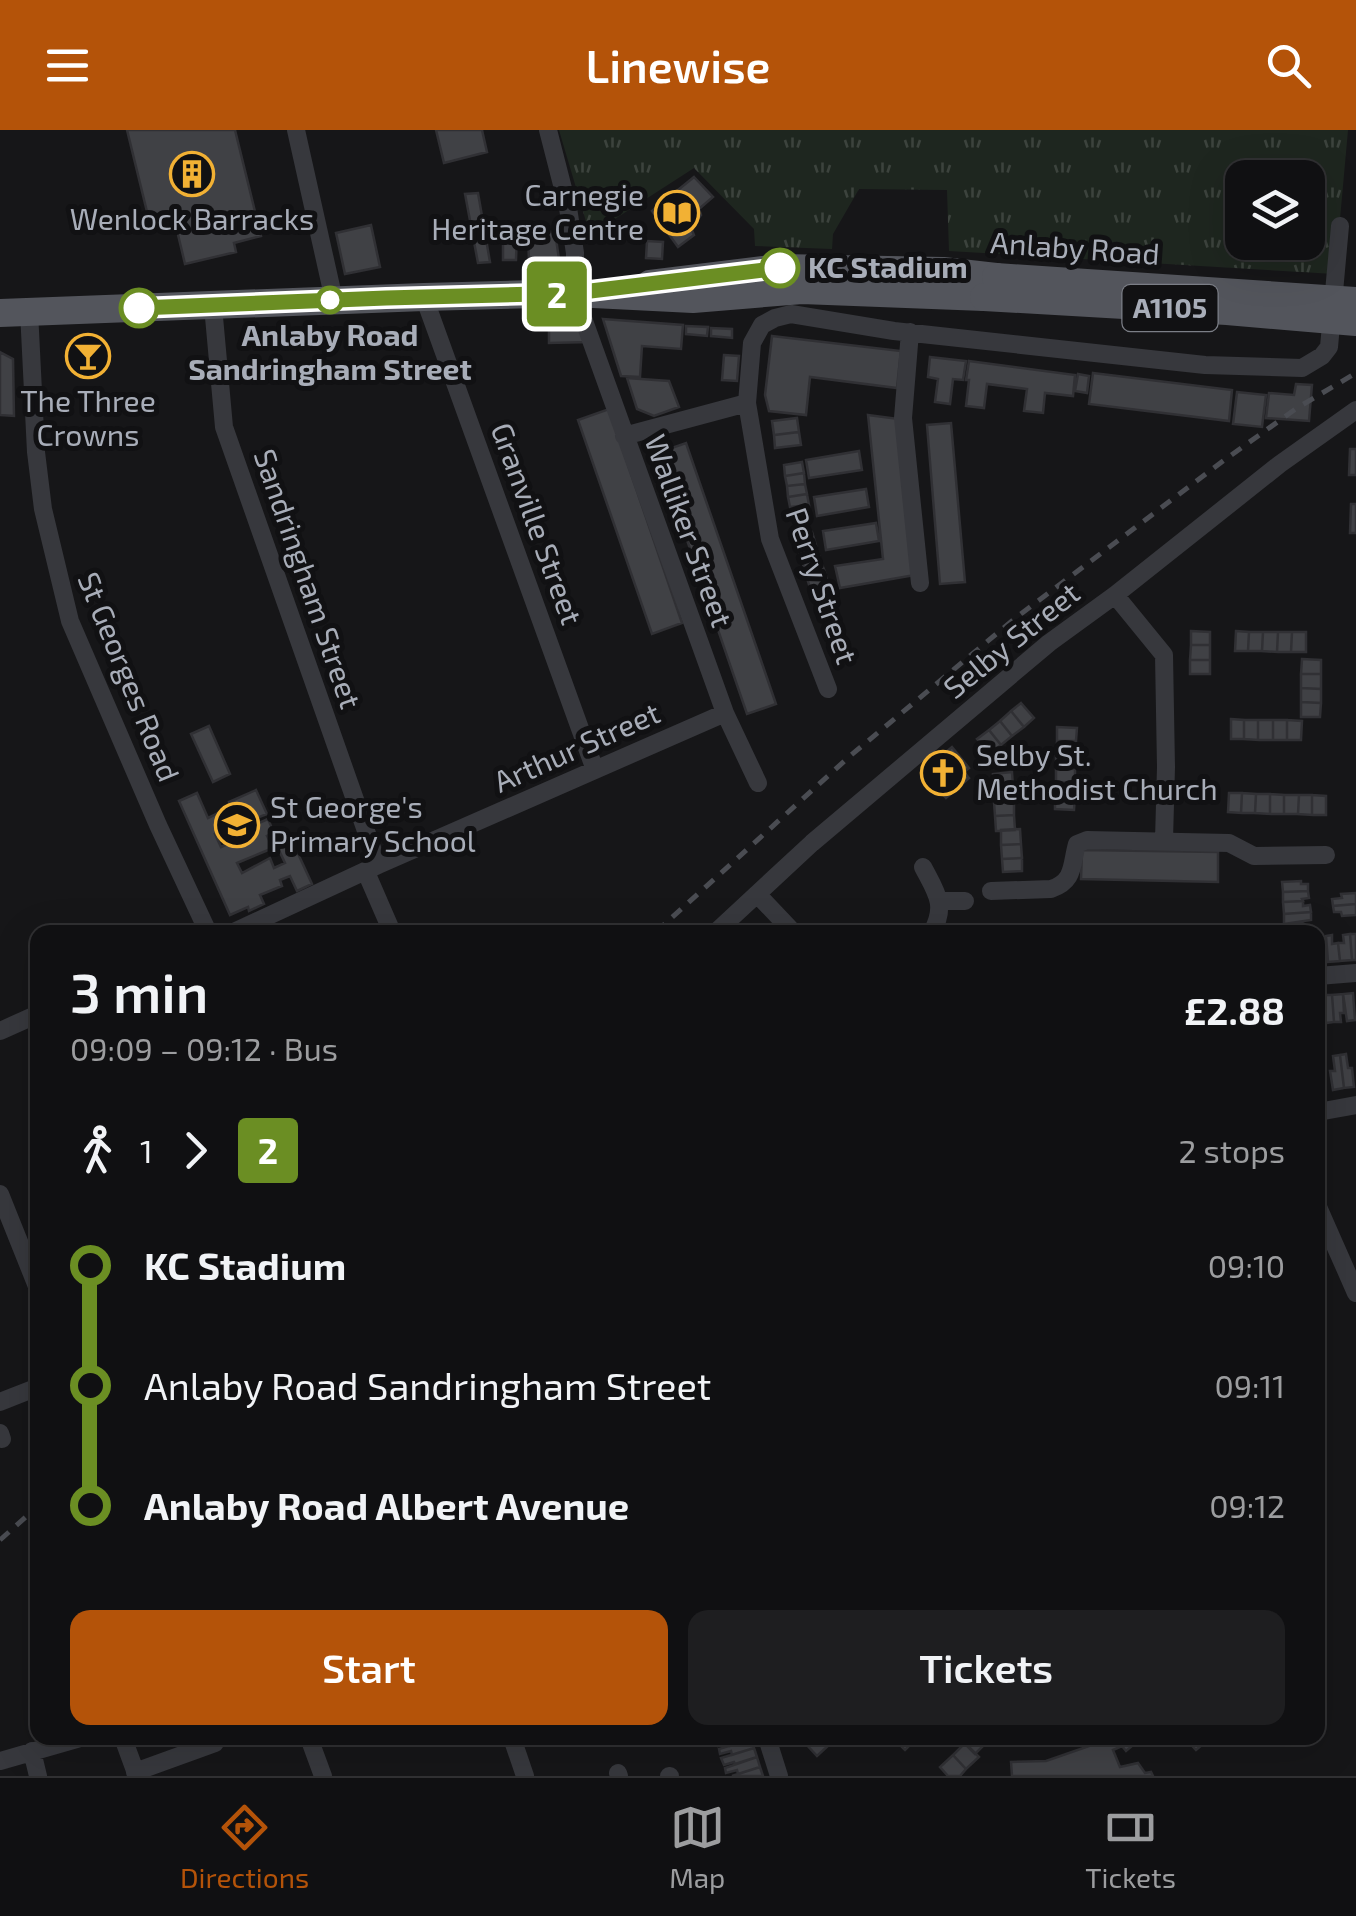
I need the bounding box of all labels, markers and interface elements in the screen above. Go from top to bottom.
icon: menu [40,38,95,93]
text: Linewise [586,38,770,92]
icon: search [1261,38,1316,93]
building icon: Wenlock Barracks [169,151,215,197]
map controls [1225,160,1325,260]
button: layers [1225,160,1325,260]
place label: Carnegie Heritage Centre [431,176,644,246]
library icon: Carnegie Heritage Centre [654,190,700,236]
place label: Wenlock Barracks [70,200,314,236]
street label: Anlaby Road [989,223,1161,271]
place label: KC Stadium [808,248,968,284]
marker: KC Stadium [761,249,799,287]
line badge: 2 [524,262,590,326]
text: 2 [547,273,567,315]
road number: A1105 [1122,285,1218,331]
marker: Anlaby Road Sandringham Street [317,287,343,313]
unlabelled marker [120,289,158,327]
place label: Anlaby Road Sandringham Street [188,316,472,386]
bar icon: The Three Crowns [65,333,111,379]
place label: The Three Crowns [20,382,156,452]
street label: Granville Street [485,418,591,629]
street label: Walliker Street [638,429,741,631]
street label: Sandringham Street [248,444,370,713]
street label: Perry Street [779,502,866,668]
street label: St Georges Road [72,566,188,786]
street label: Selby Street [936,574,1086,705]
street label: Arthur Street [488,694,665,799]
place label: Selby St. Methodist Church [976,736,1218,806]
church icon: Selby St. Methodist Church [920,750,966,796]
place label: St George's Primary School [270,788,476,858]
school or university icon: St George's Primary School [214,802,260,848]
text: 3 min [70,958,208,1024]
text: £2.88 [1184,987,1285,1033]
text: 09:09 – 09:12 · Bus [70,1029,338,1067]
icon: walk [70,1123,125,1178]
icon: forward [168,1123,223,1178]
text: 2 [258,1129,278,1171]
text: 1 [140,1131,153,1169]
text: 2 stops [1178,1131,1285,1169]
text: KC Stadium [144,1242,346,1288]
text: 09:10 [1208,1246,1285,1284]
text: Anlaby Road Sandringham Street [144,1362,711,1408]
text: 09:11 [1214,1366,1285,1404]
text: Anlaby Road Albert Avenue [144,1482,629,1528]
text: 09:12 [1209,1486,1285,1524]
button: Start [70,1610,668,1725]
button: Tickets [688,1610,1285,1725]
tab: Directions [180,1800,309,1894]
tab: Map [669,1800,725,1894]
tab: Tickets [1085,1800,1176,1894]

